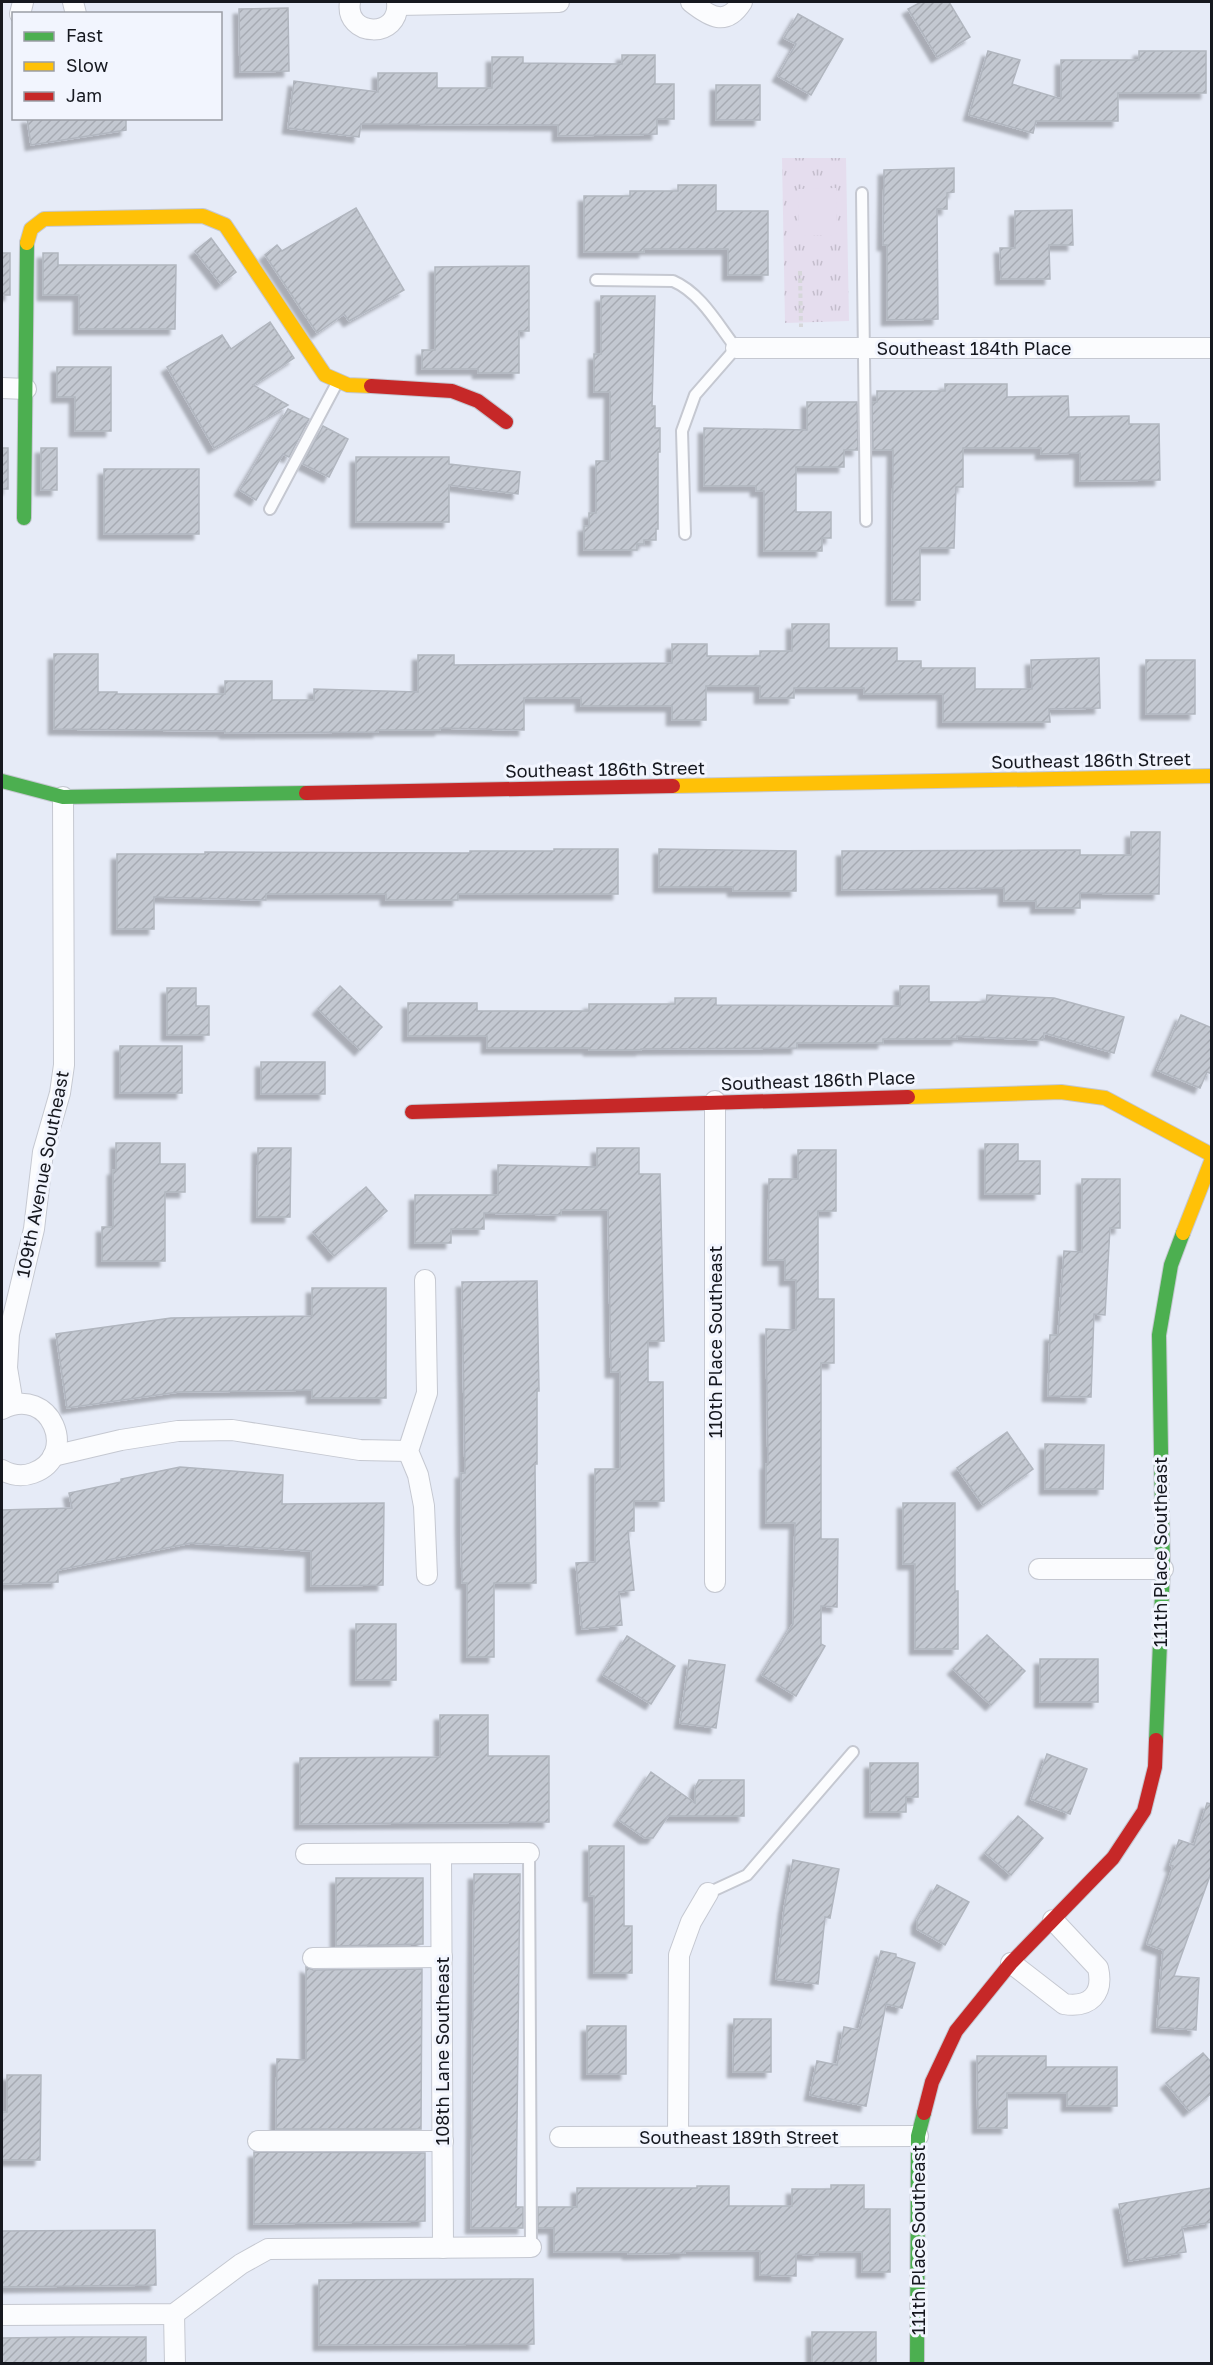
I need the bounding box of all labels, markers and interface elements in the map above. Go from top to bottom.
legend [12,12,222,120]
text: Fast [66,24,103,46]
text: Slow [66,54,109,76]
text: Jam [66,84,102,106]
street label: Southeast 184th Place [877,337,1071,359]
street label: Southeast 186th Street [991,747,1191,773]
street label: Southeast 186th Street [505,756,705,782]
street label: Southeast 186th Place [720,1066,916,1094]
street label: 109th Avenue Southeast [11,1069,73,1279]
street label: 110th Place Southeast [704,1246,726,1438]
street label: 111th Place Southeast [1149,1457,1171,1647]
street label: 108th Lane Southeast [431,1956,453,2146]
street label: Southeast 189th Street [639,2126,839,2148]
street label: 111th Place Southeast [907,2145,929,2335]

